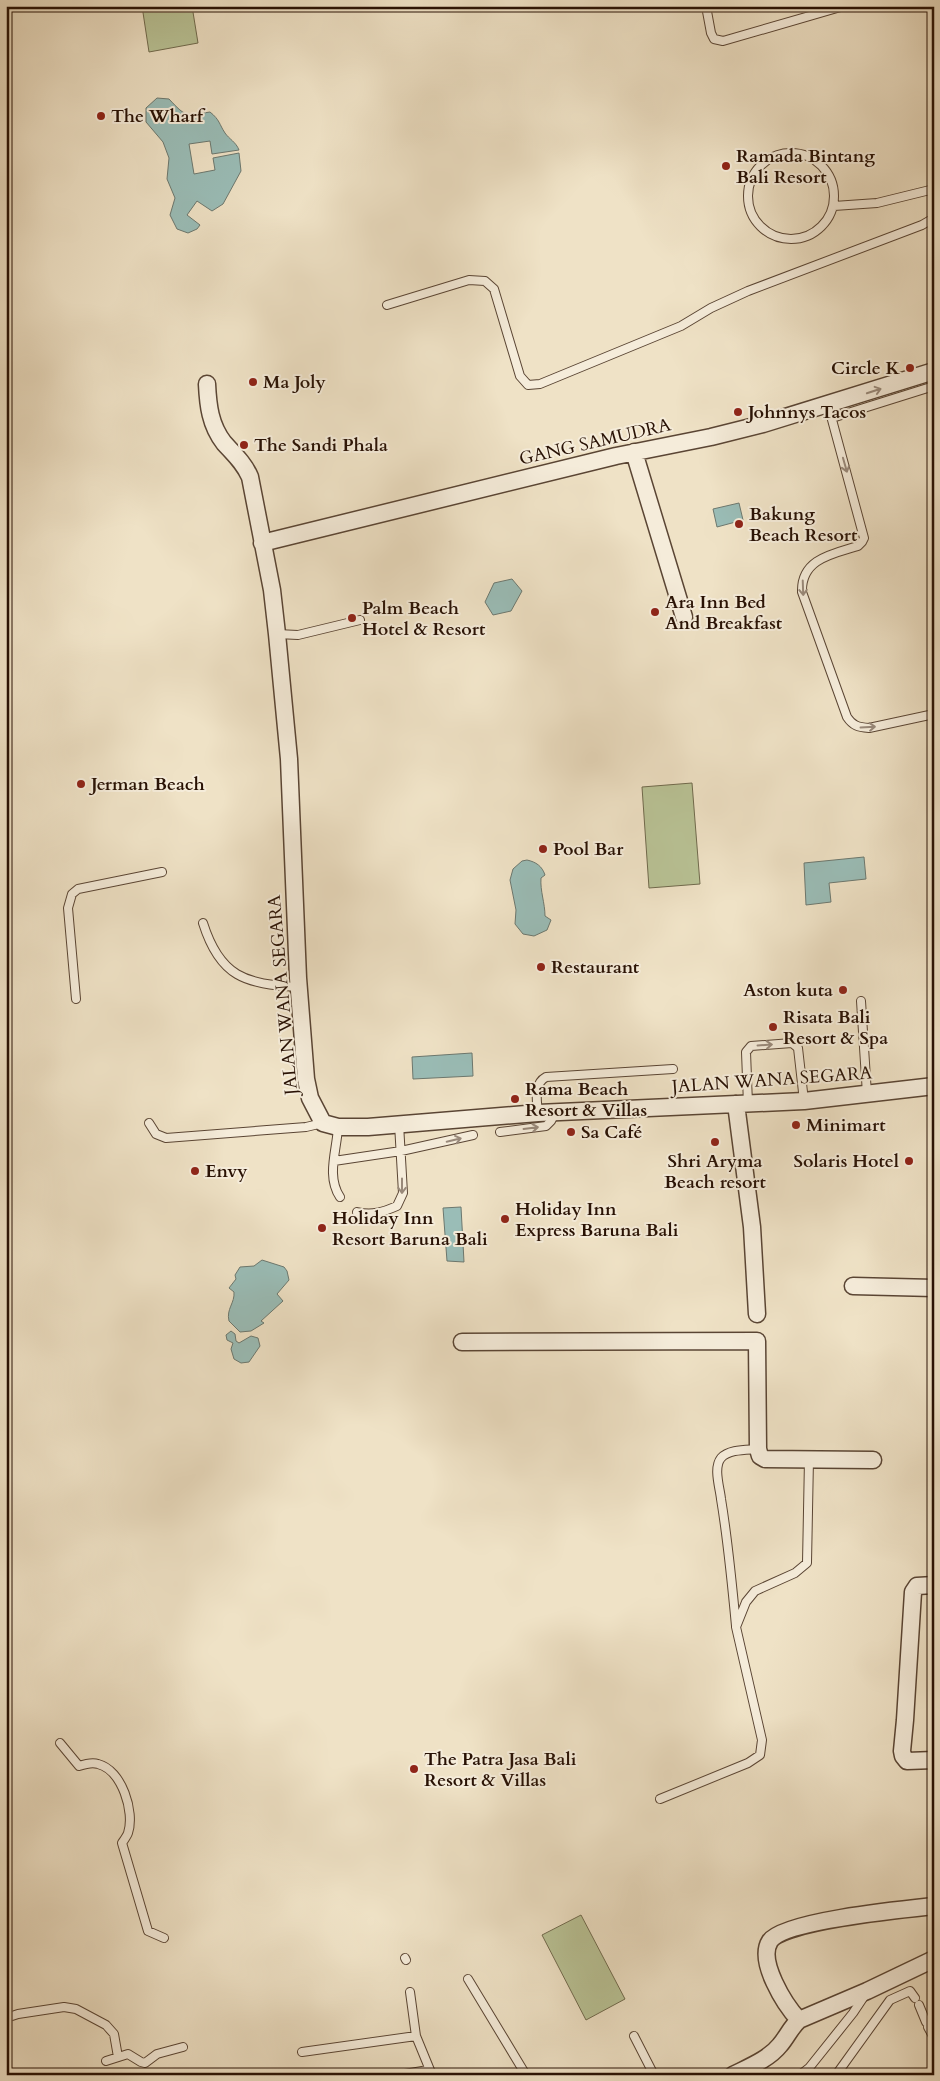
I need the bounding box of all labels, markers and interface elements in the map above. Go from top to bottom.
place label: The Wharf [111,104,206,129]
marker: The Wharf [95,110,107,122]
place label: Ramada Bintang Bali Resort [736,144,875,190]
marker: Ramada Bintang Bali Resort [720,160,732,172]
place label: Circle K [831,356,900,381]
marker: Circle K [904,362,916,374]
place label: Ma Joly [263,370,327,395]
marker: Ma Joly [247,376,259,388]
one-way arrow [866,385,882,395]
place label: Johnnys Tacos [745,400,866,425]
marker: Johnnys Tacos [732,406,744,418]
street label: GANG SAMUDRA [517,412,673,472]
place label: The Sandi Phala [254,433,388,458]
marker: The Sandi Phala [238,439,250,451]
one-way arrow [840,457,850,473]
place label: Bakung Beach Resort [749,502,858,548]
marker: Bakung Beach Resort [733,518,745,530]
one-way arrow [798,580,808,596]
place label: Ara Inn Bed And Breakfast [665,590,783,636]
place label: Palm Beach Hotel & Resort [362,596,486,642]
marker: Ara Inn Bed And Breakfast [649,606,661,618]
marker: Palm Beach Hotel & Resort [346,612,358,624]
one-way arrow [860,722,876,731]
place label: Jerman Beach [88,772,205,797]
marker: Jerman Beach [75,778,87,790]
place label: Pool Bar [553,837,624,862]
marker: Pool Bar [537,843,549,855]
street label: JALAN WANA SEGARA [262,894,304,1099]
place label: Restaurant [551,955,640,980]
marker: Restaurant [535,961,547,973]
place label: Aston kuta [743,978,833,1003]
marker: Aston kuta [837,984,849,996]
place label: Risata Bali Resort & Spa [783,1005,888,1051]
marker: Risata Bali Resort & Spa [767,1021,779,1033]
one-way arrow [757,1040,773,1050]
street label: JALAN WANA SEGARA [668,1061,873,1100]
place label: Rama Beach Resort & Villas [525,1077,647,1123]
marker: Rama Beach Resort & Villas [509,1093,521,1105]
place label: Minimart [806,1113,886,1138]
marker: Minimart [790,1119,802,1131]
place label: Sa Café [581,1120,642,1145]
one-way arrow [523,1123,539,1133]
marker: Sa Café [565,1126,577,1138]
one-way arrow [446,1135,462,1144]
marker: Shri Aryma Beach resort [709,1136,721,1148]
place label: Shri Aryma Beach resort [664,1149,767,1195]
place label: Solaris Hotel [793,1149,899,1174]
marker: Solaris Hotel [903,1155,915,1167]
place label: Envy [205,1159,248,1184]
marker: Envy [189,1165,201,1177]
one-way arrow [397,1178,407,1194]
place label: Holiday Inn Express Baruna Bali [515,1197,679,1243]
place label: Holiday Inn Resort Baruna Bali [332,1206,488,1252]
marker: Holiday Inn Express Baruna Bali [499,1213,511,1225]
marker: Holiday Inn Resort Baruna Bali [316,1222,328,1234]
place label: The Patra Jasa Bali Resort & Villas [424,1747,577,1793]
marker: The Patra Jasa Bali Resort & Villas [408,1763,420,1775]

